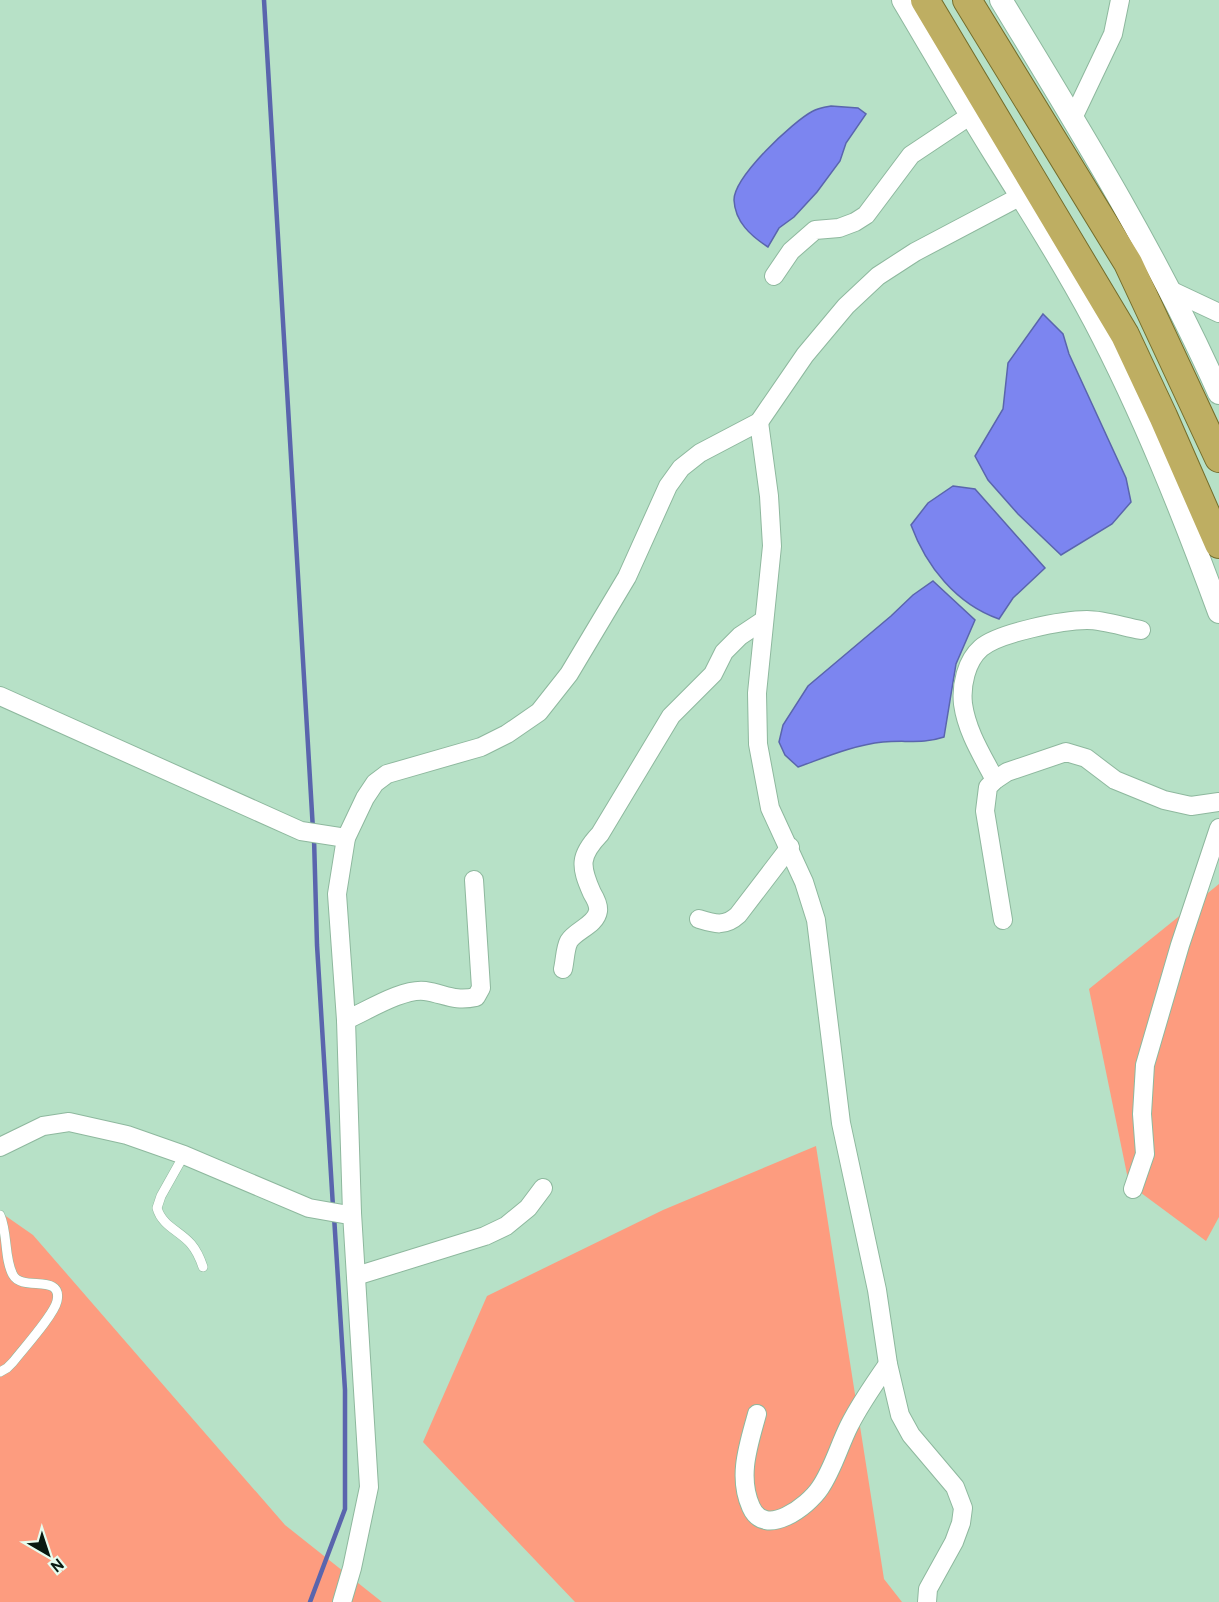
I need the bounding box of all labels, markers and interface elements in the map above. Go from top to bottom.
north arrow [18,1524,78,1584]
text: N [45,1553,67,1575]

